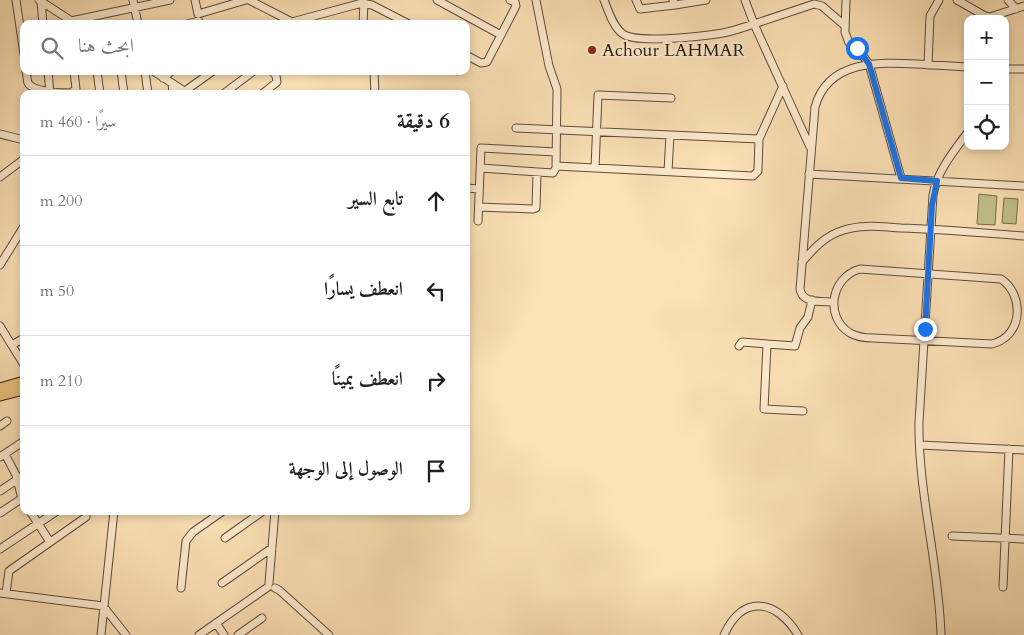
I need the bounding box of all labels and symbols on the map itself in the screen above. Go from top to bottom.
route start [846,37,869,60]
place label: Achour LAHMAR [602,38,745,63]
marker: Achour LAHMAR [586,44,598,56]
route end [914,318,937,341]

